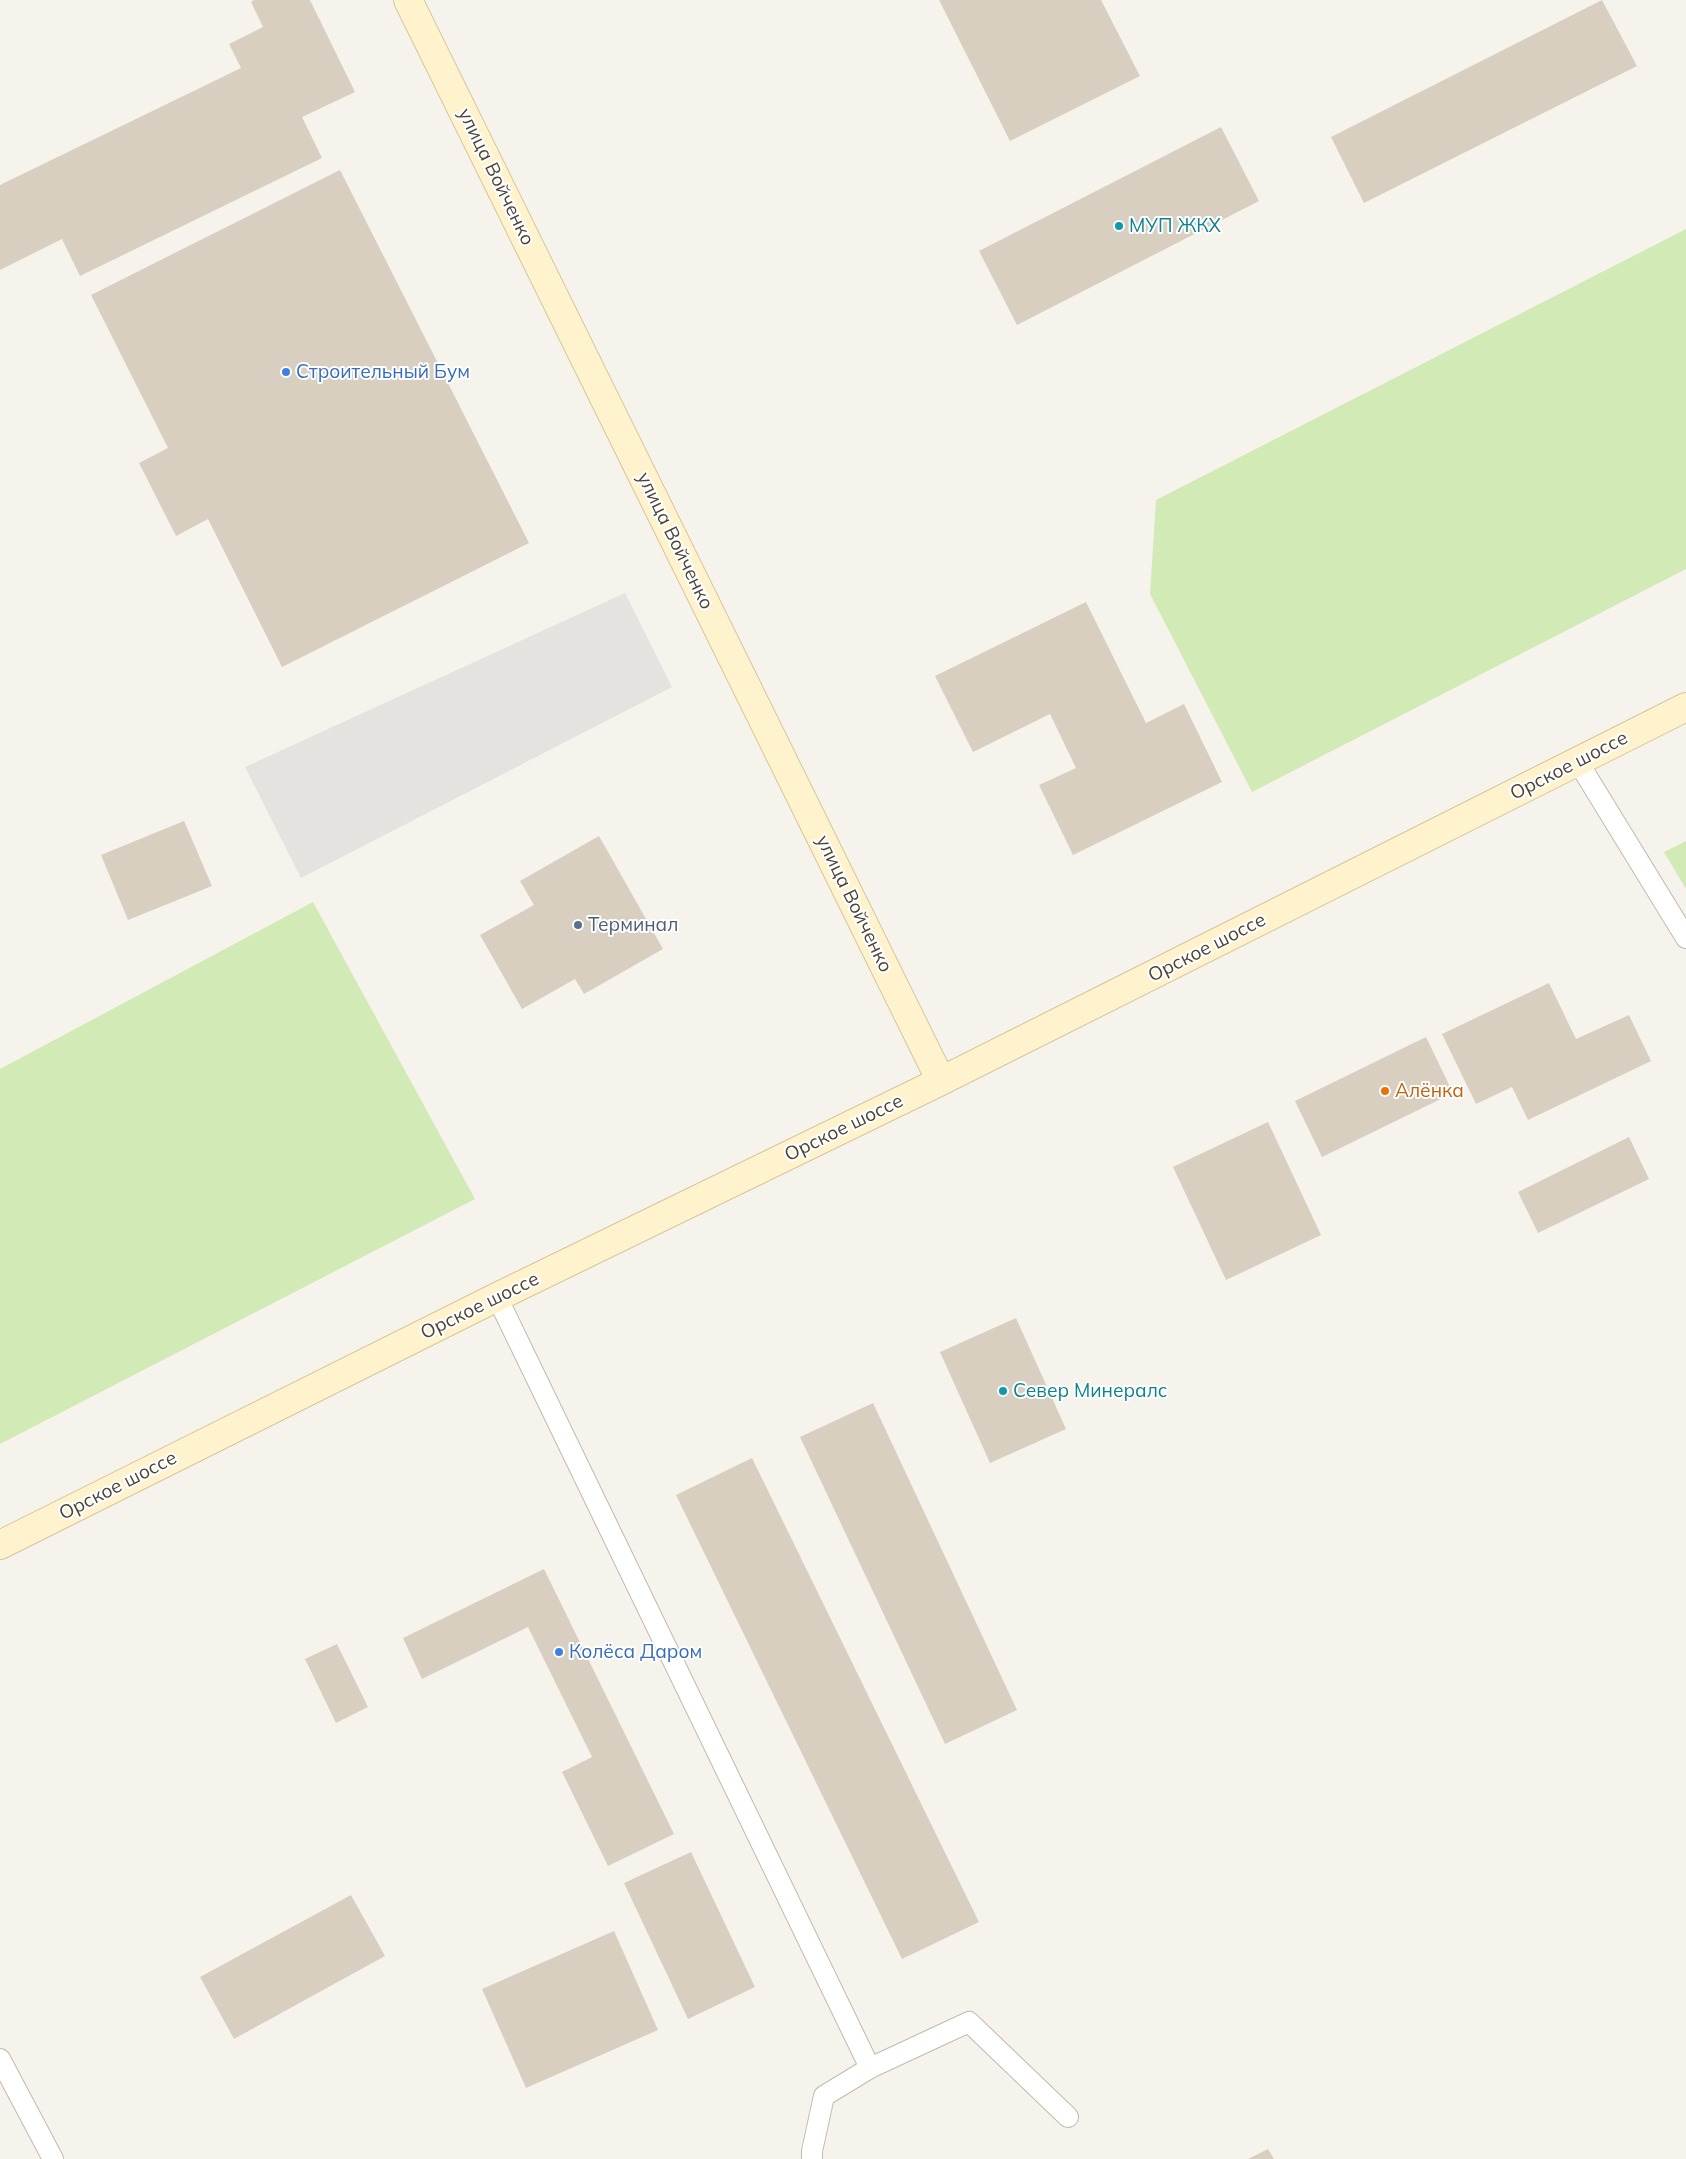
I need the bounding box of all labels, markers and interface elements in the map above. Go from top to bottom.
street label: улица Войченко [453,105,539,249]
place label: МУП ЖКХ [1129,215,1221,237]
marker: МУП ЖКХ [1113,220,1125,232]
place label: Строительный Бум [296,361,470,383]
marker: Строительный Бум [280,366,292,378]
street label: улица Войченко [632,469,718,613]
street label: Орское шоссе [1506,727,1632,805]
street label: улица Войченко [811,832,897,976]
street label: Орское шоссе [1144,909,1270,987]
place label: Терминал [588,914,678,936]
marker: Терминал [572,919,584,931]
place label: Алёнка [1395,1080,1464,1102]
marker: Алёнка [1379,1085,1391,1097]
street label: Орское шоссе [781,1090,907,1166]
street label: Орское шоссе [417,1268,543,1344]
place label: Север Минералс [1013,1380,1167,1402]
marker: Север Минералс [997,1385,1009,1397]
street label: Орское шоссе [55,1447,181,1525]
place label: Колёса Даром [569,1641,702,1663]
marker: Колёса Даром [553,1646,565,1658]

